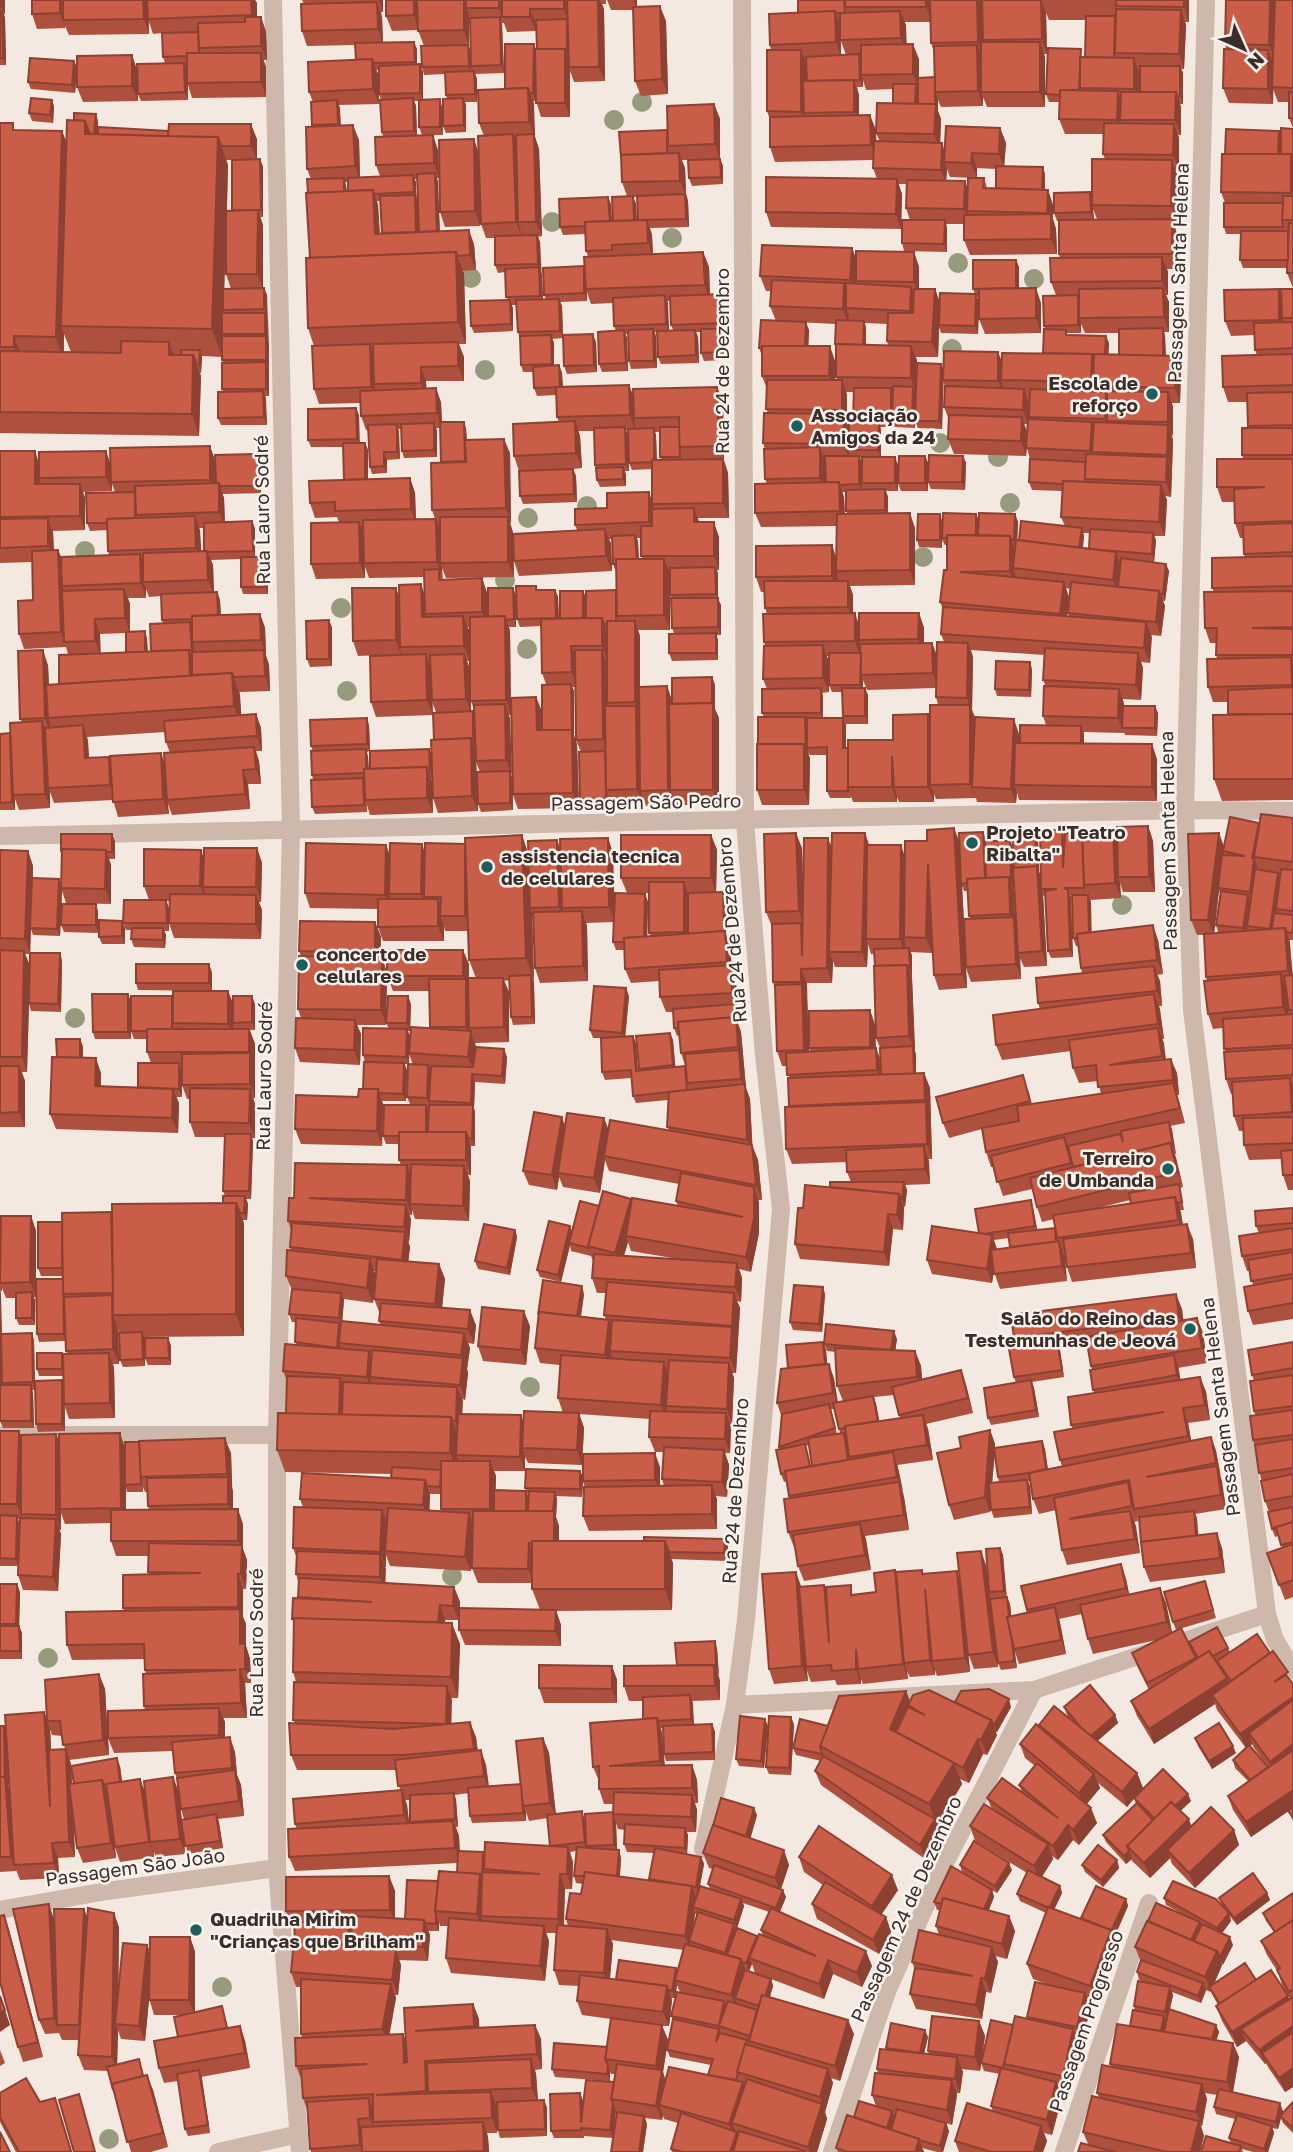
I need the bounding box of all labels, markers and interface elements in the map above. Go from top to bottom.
north arrow [1209,14,1279,84]
text: N [1243,48,1270,75]
street label: Passagem Santa Helena [1162,162,1193,384]
street label: Rua 24 de Dezembro [710,268,733,454]
place label: Escola de reforço [1048,371,1138,416]
marker: Escola de reforço [1144,386,1160,402]
place label: Associação Amigos da 24 [811,403,936,448]
marker: Associação Amigos da 24 [789,418,805,434]
street label: Rua Lauro Sodré [249,435,274,585]
street label: Passagem Santa Helena [1154,731,1181,951]
street label: Passagem São Pedro [550,788,742,815]
place label: Projeto "Teatro Ribalta" [986,820,1126,865]
marker: Projeto "Teatro Ribalta" [964,835,980,851]
street label: Rua 24 de Dezembro [712,836,751,1024]
place label: assistencia tecnica de celulares [501,844,680,889]
marker: assistencia tecnica de celulares [479,859,495,875]
place label: concerto de celulares [316,942,426,987]
marker: concerto de celulares [294,957,310,973]
street label: Rua Lauro Sodré [251,1001,276,1151]
place label: Terreiro de Umbanda [1039,1146,1154,1191]
marker: Terreiro de Umbanda [1160,1161,1176,1177]
street label: Passagem Santa Helena [1195,1296,1244,1518]
place label: Salão do Reino das Testemunhas de Jeová [965,1306,1176,1351]
marker: Salão do Reino das Testemunhas de Jeová [1182,1321,1198,1337]
street label: Rua 24 de Dezembro [717,1397,752,1585]
street label: Rua Lauro Sodré [244,1568,267,1718]
street label: Passagem 24 de Dezembro [845,1792,966,2025]
street label: Passagem São João [44,1843,226,1891]
place label: Quadrilha Mirim "Crianças que Brilham" [210,1907,424,1952]
marker: Quadrilha Mirim "Crianças que Brilham" [188,1922,204,1938]
street label: Passagem Progresso [1044,1927,1127,2115]

